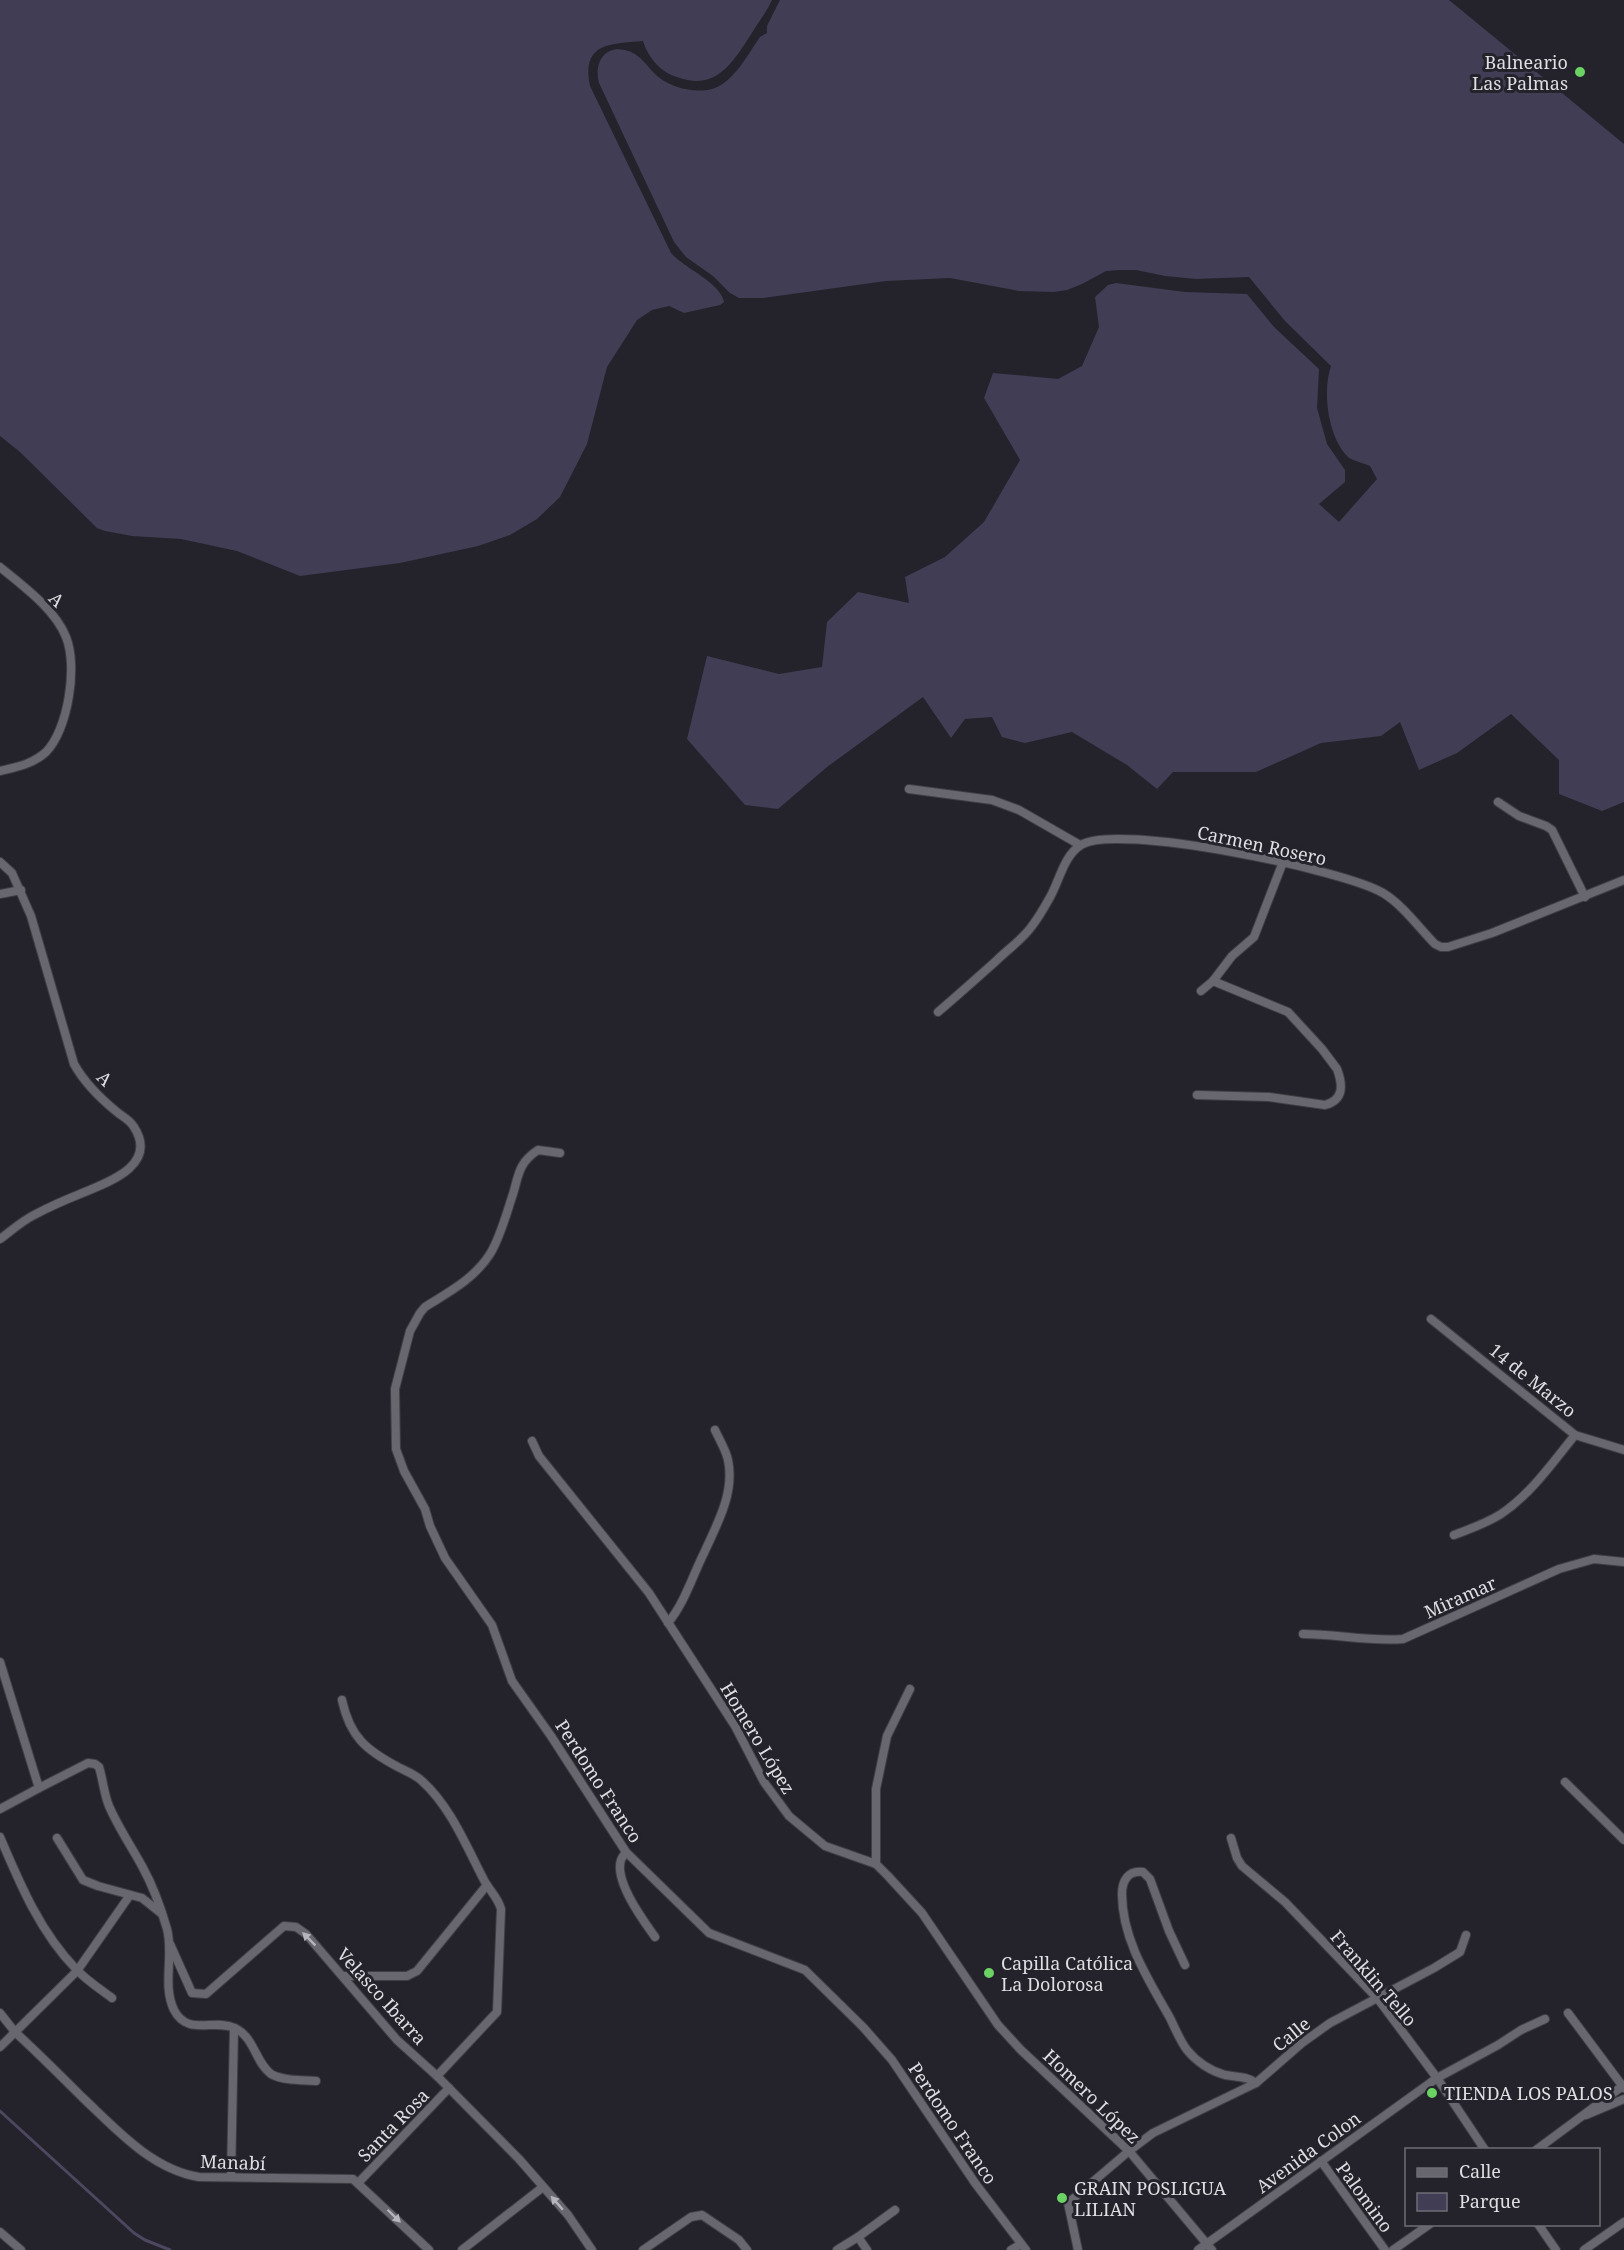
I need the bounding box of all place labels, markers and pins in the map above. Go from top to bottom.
place label: Balneario Las Palmas [1472,50,1568,95]
marker: Balneario Las Palmas [1573,65,1587,79]
place label: Capilla Católica La Dolorosa [1001,1951,1133,1996]
marker: Capilla Católica La Dolorosa [982,1966,996,1980]
place label: TIENDA LOS PALOS [1444,2081,1613,2105]
marker: TIENDA LOS PALOS [1425,2086,1439,2100]
place label: GRAIN POSLIGUA LILIAN [1074,2176,1227,2221]
marker: GRAIN POSLIGUA LILIAN [1055,2191,1069,2205]

